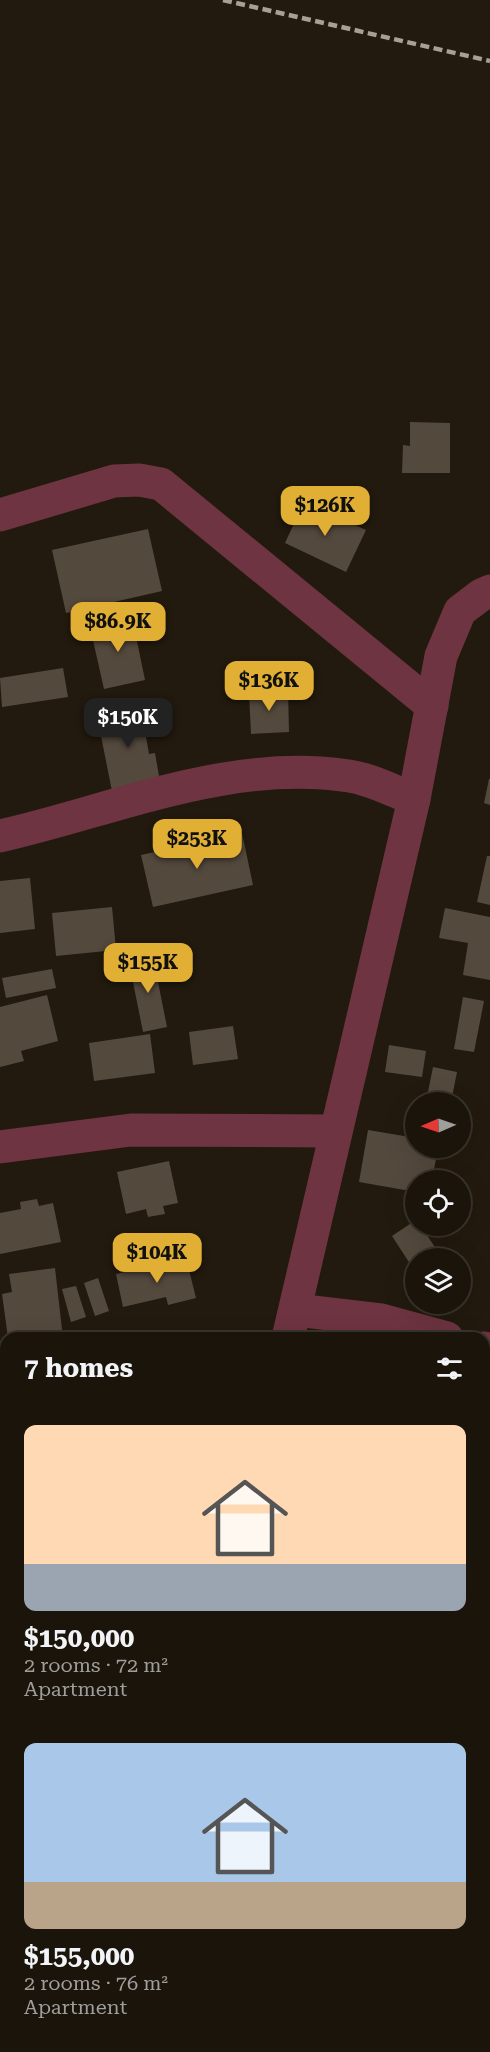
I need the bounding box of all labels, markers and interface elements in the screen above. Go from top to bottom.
pin: $126K [283,486,367,537]
text: $126K [295,493,355,517]
pin: $86.9K [69,602,167,653]
text: $86.9K [85,609,151,633]
pin: $136K [227,661,311,712]
text: $136K [239,668,299,692]
pin: $150K [86,698,170,749]
text: $150K [98,705,158,729]
pin: $253K [155,819,239,870]
text: $253K [167,826,227,850]
pin: $155K [106,943,190,994]
text: $155K [118,950,178,974]
north arrow [405,1092,471,1158]
map controls [405,1092,471,1314]
button: locate [405,1170,471,1236]
pin: $104K [115,1233,199,1284]
text: $104K [127,1240,187,1264]
button: layers [405,1248,471,1314]
icon: filters [433,1352,466,1385]
text: 7 homes [24,1353,133,1383]
icon: home [191,1464,299,1572]
text: $150,000 [24,1623,134,1653]
text: 2 rooms · 72 m² [24,1653,168,1677]
text: Apartment [24,1677,127,1701]
icon: home [191,1782,299,1890]
text: $155,000 [24,1941,134,1971]
text: 2 rooms · 76 m² [24,1971,168,1995]
text: Apartment [24,1995,127,2019]

